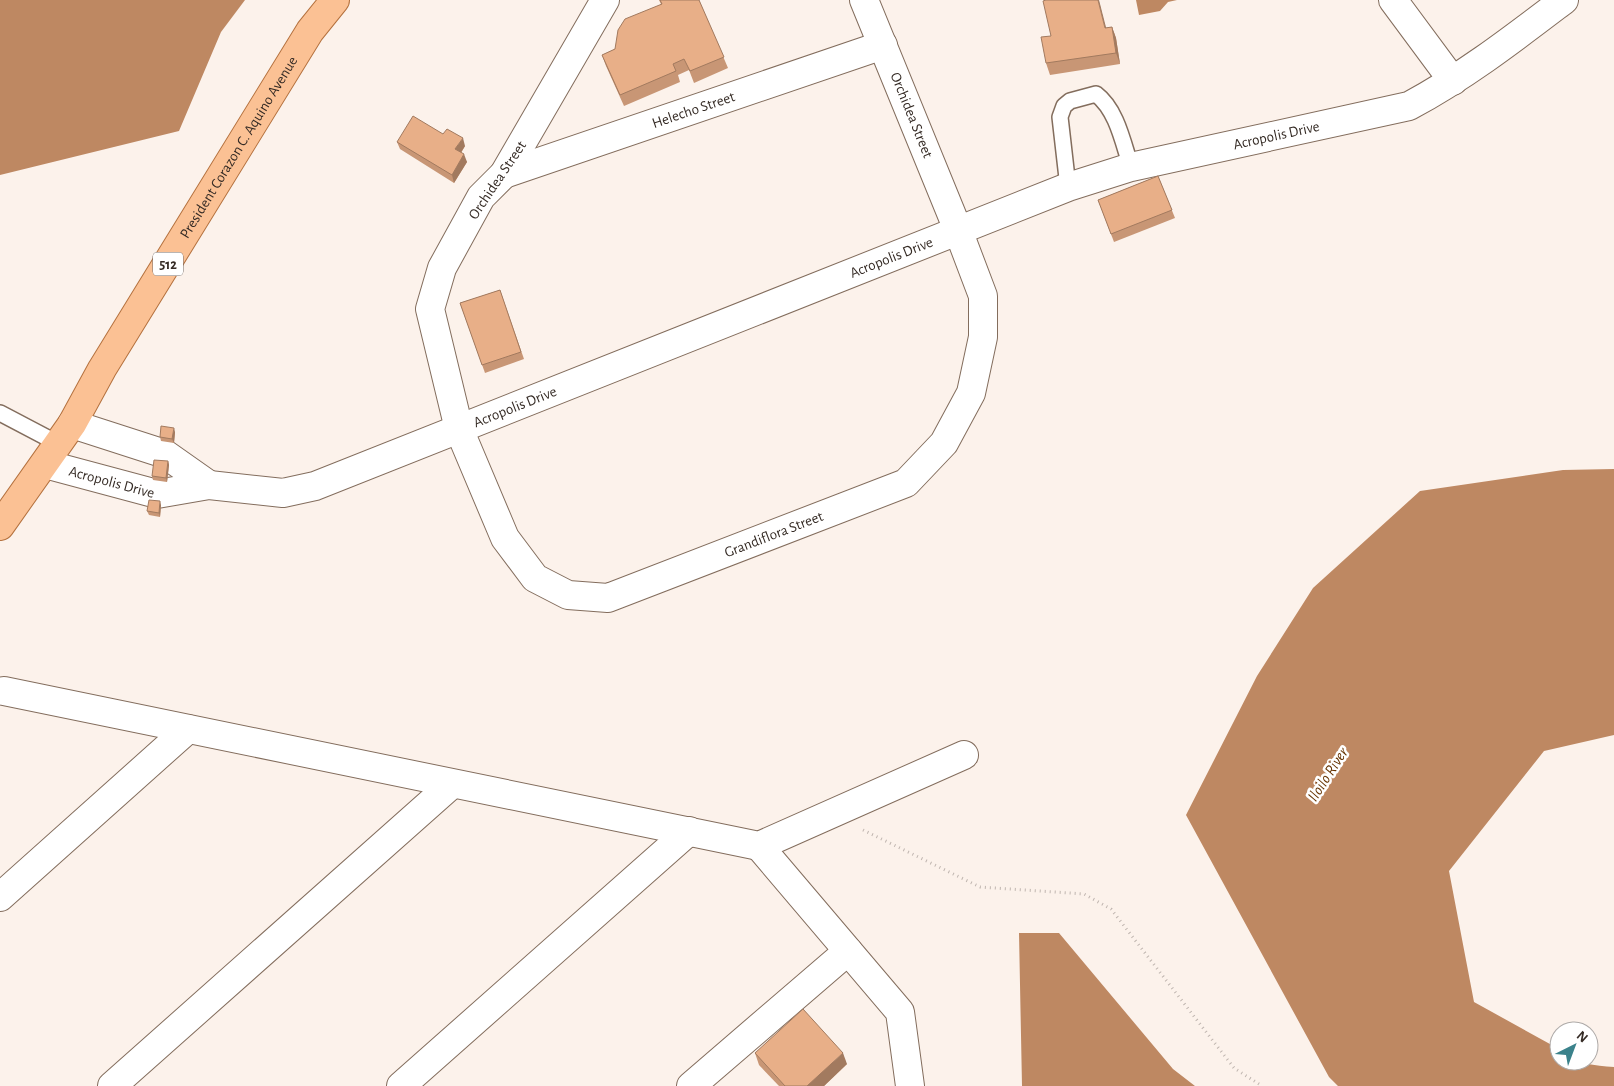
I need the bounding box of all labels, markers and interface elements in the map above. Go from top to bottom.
street label: President Corazon C. Aquino Avenue [177,54,301,241]
street label: Orchidea Street [888,70,936,160]
street label: Helecho Street [650,89,737,131]
street label: Acropolis Drive [1232,119,1321,152]
street label: Orchidea Street [466,138,529,222]
street label: Acropolis Drive [848,234,935,281]
road number: 512 [153,252,183,276]
street label: Acropolis Drive [471,384,559,430]
street label: Acropolis Drive [67,464,156,501]
street label: Grandiflora Street [722,509,826,560]
water label: Iloilo River [1305,744,1351,804]
north arrow [1549,1021,1599,1071]
text: N [1574,1029,1590,1046]

